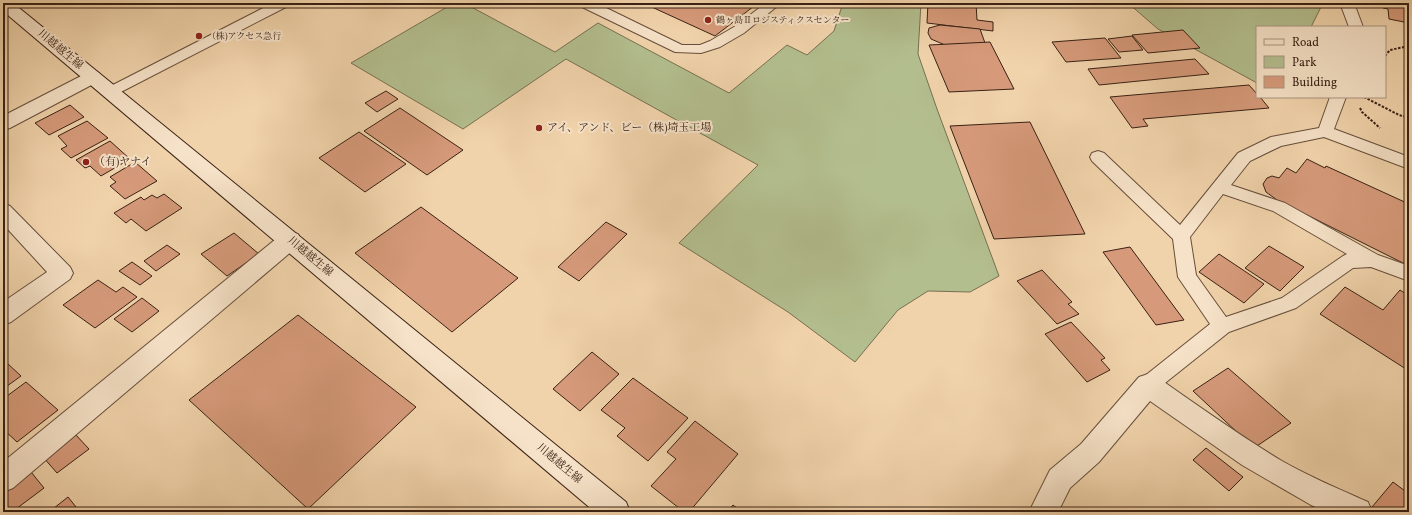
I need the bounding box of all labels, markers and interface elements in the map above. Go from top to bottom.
place label: 鶴ヶ島Ⅱロジスティクスセンター [716,14,849,27]
marker: 鶴ヶ島Ⅱロジスティクスセンター [703,15,713,25]
legend [1256,26,1386,98]
street label: 川越越生線 [34,27,86,73]
place label: （株)アクセス急行 [207,30,281,43]
marker: （株)アクセス急行 [194,31,204,41]
text: Road [1292,35,1319,51]
text: Park [1292,55,1317,71]
text: Building [1292,75,1337,91]
place label: アイ、アンド、ビー（株)埼玉工場 [547,121,711,136]
marker: アイ、アンド、ビー（株)埼玉工場 [534,123,544,133]
place label: （有)ヤナイ [94,155,151,170]
marker: （有)ヤナイ [81,157,91,167]
street label: 川越越生線 [284,234,336,280]
street label: 川越越生線 [533,441,585,487]

